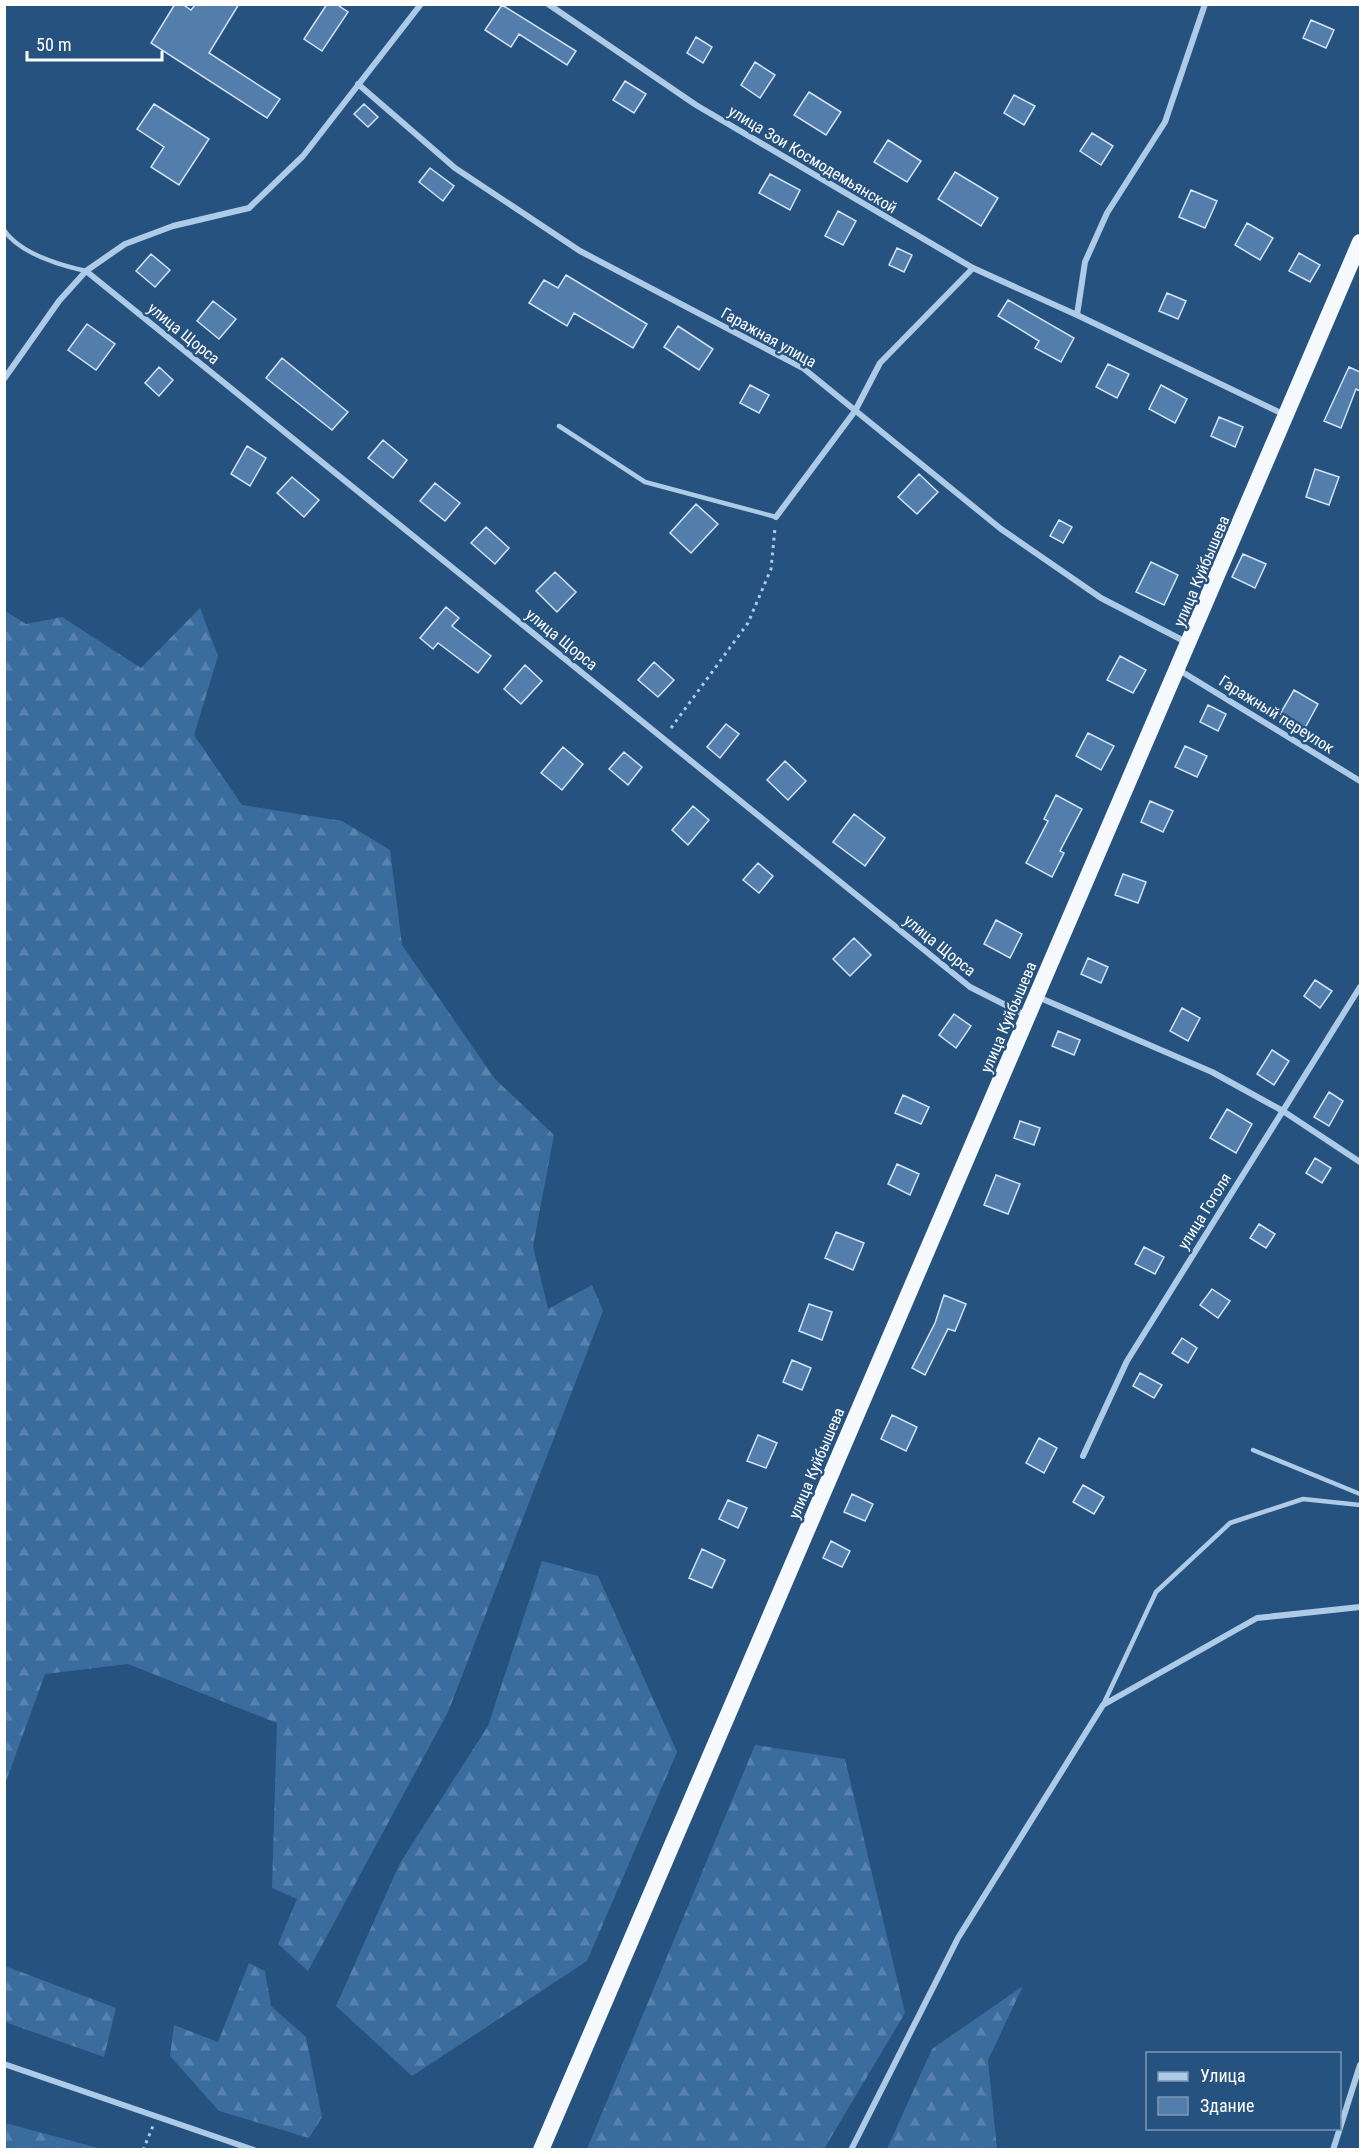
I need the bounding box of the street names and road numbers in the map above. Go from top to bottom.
street label: улица Зои Космодемьянской [725,101,901,217]
street label: улица Щорса [144,299,223,368]
street label: Гаражная улица [718,303,820,371]
street label: улица Куйбышева [1169,513,1233,630]
street label: улица Щорса [522,605,601,674]
street label: Гаражный переулок [1216,671,1338,758]
street label: улица Щорса [900,911,979,980]
street label: улица Куйбышева [976,959,1040,1076]
street label: улица Гоголя [1173,1170,1235,1253]
street label: улица Куйбышева [784,1405,848,1522]

